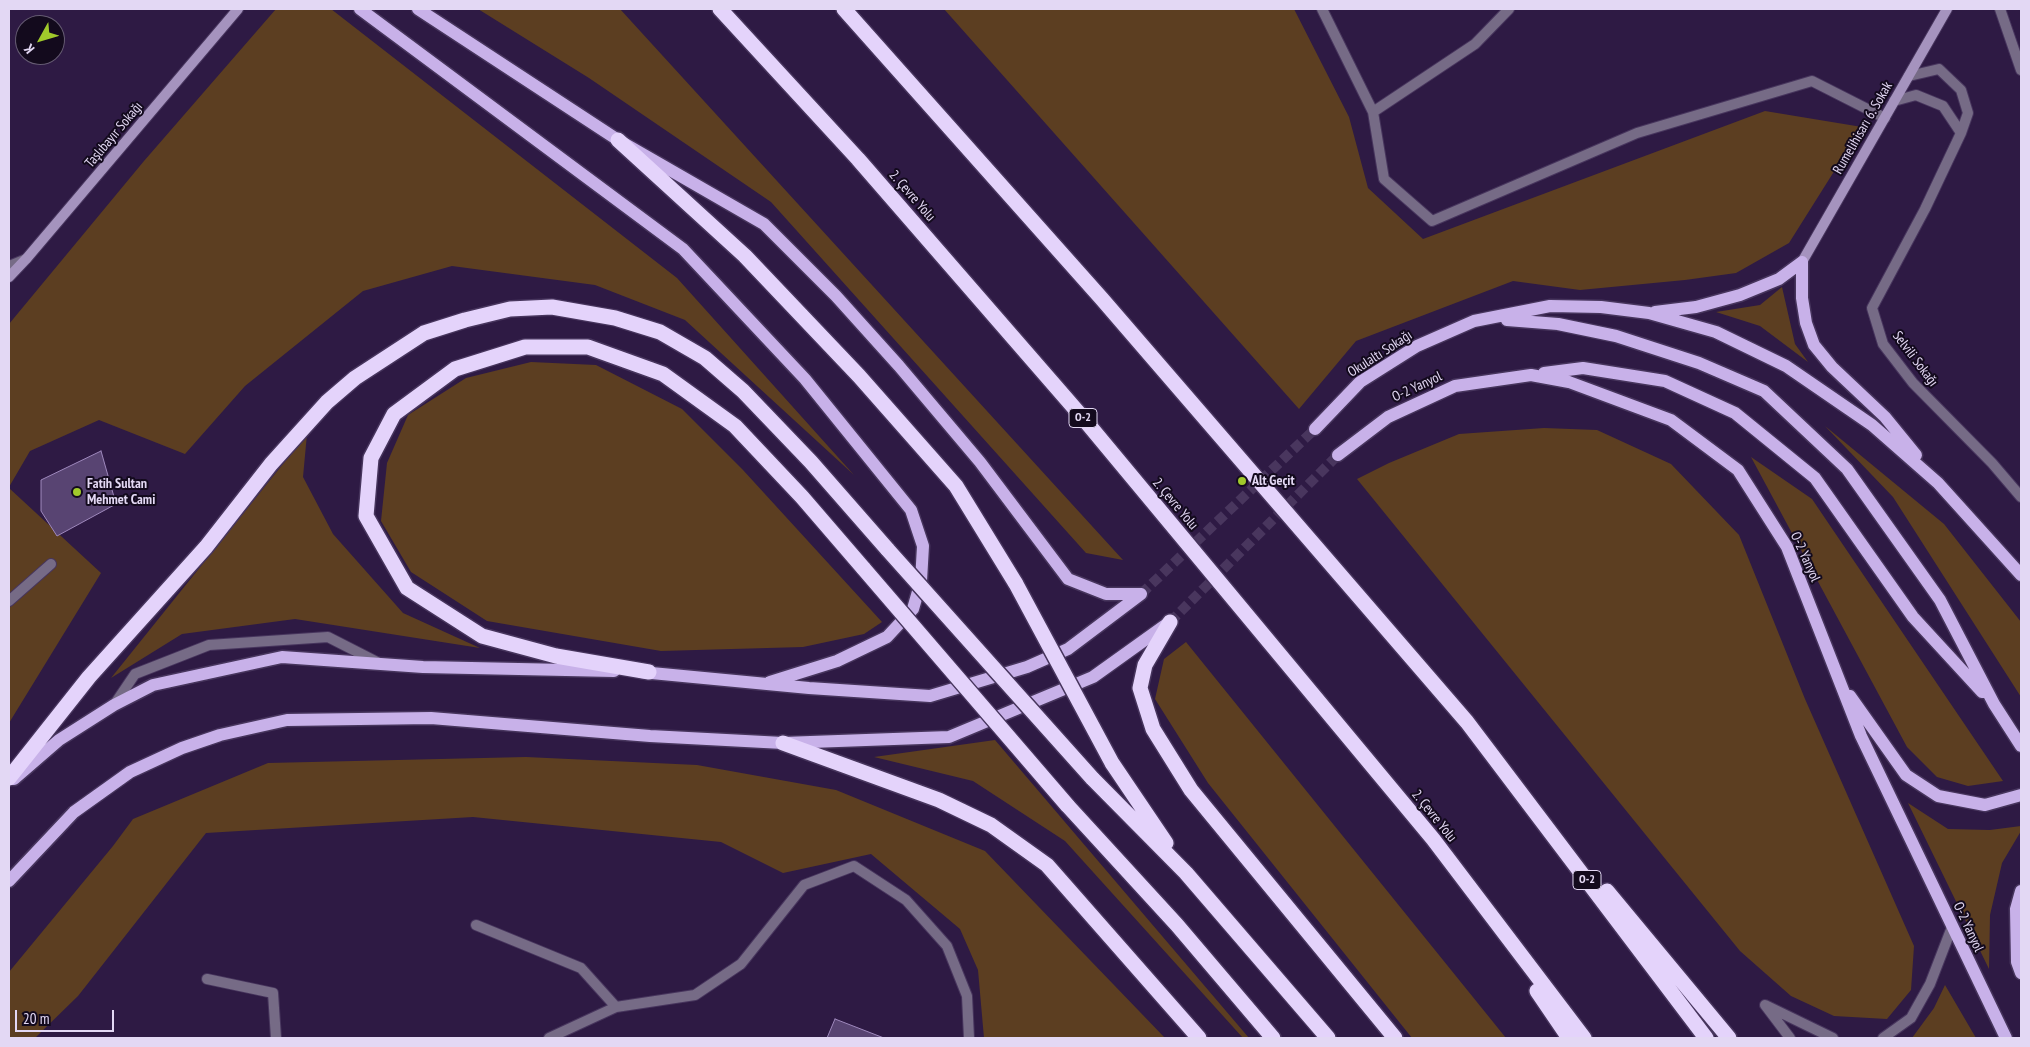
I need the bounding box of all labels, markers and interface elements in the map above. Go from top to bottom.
north arrow [15,15,65,65]
text: K [20,40,38,57]
street label: Rumelihisarı 6. Sokak [1830,79,1896,177]
street label: Taşlıbayır Sokağı [82,99,146,171]
street label: 2. Çevre Yolu [885,167,939,225]
street label: Okulaltı Sokağı [1345,327,1415,381]
street label: Selvili Sokağı [1889,328,1941,390]
street label: O-2 Yanyol [1389,368,1445,406]
road number: O-2 [1069,408,1097,428]
place label: Alt Geçit [1252,473,1295,489]
street label: 2. Çevre Yolu [1149,475,1201,533]
marker: Alt Geçit [1236,475,1248,487]
place label: Fatih Sultan Mehmet Cami [87,476,155,508]
marker: Fatih Sultan Mehmet Cami [71,486,83,498]
street label: O-2 Yanyol [1787,529,1823,585]
street label: 2. Çevre Yolu [1408,787,1460,845]
road number: O-2 [1573,870,1601,890]
street label: O-2 Yanyol [1949,899,1987,955]
scale bar [18,1000,116,1032]
text: 20 m [23,1009,49,1028]

